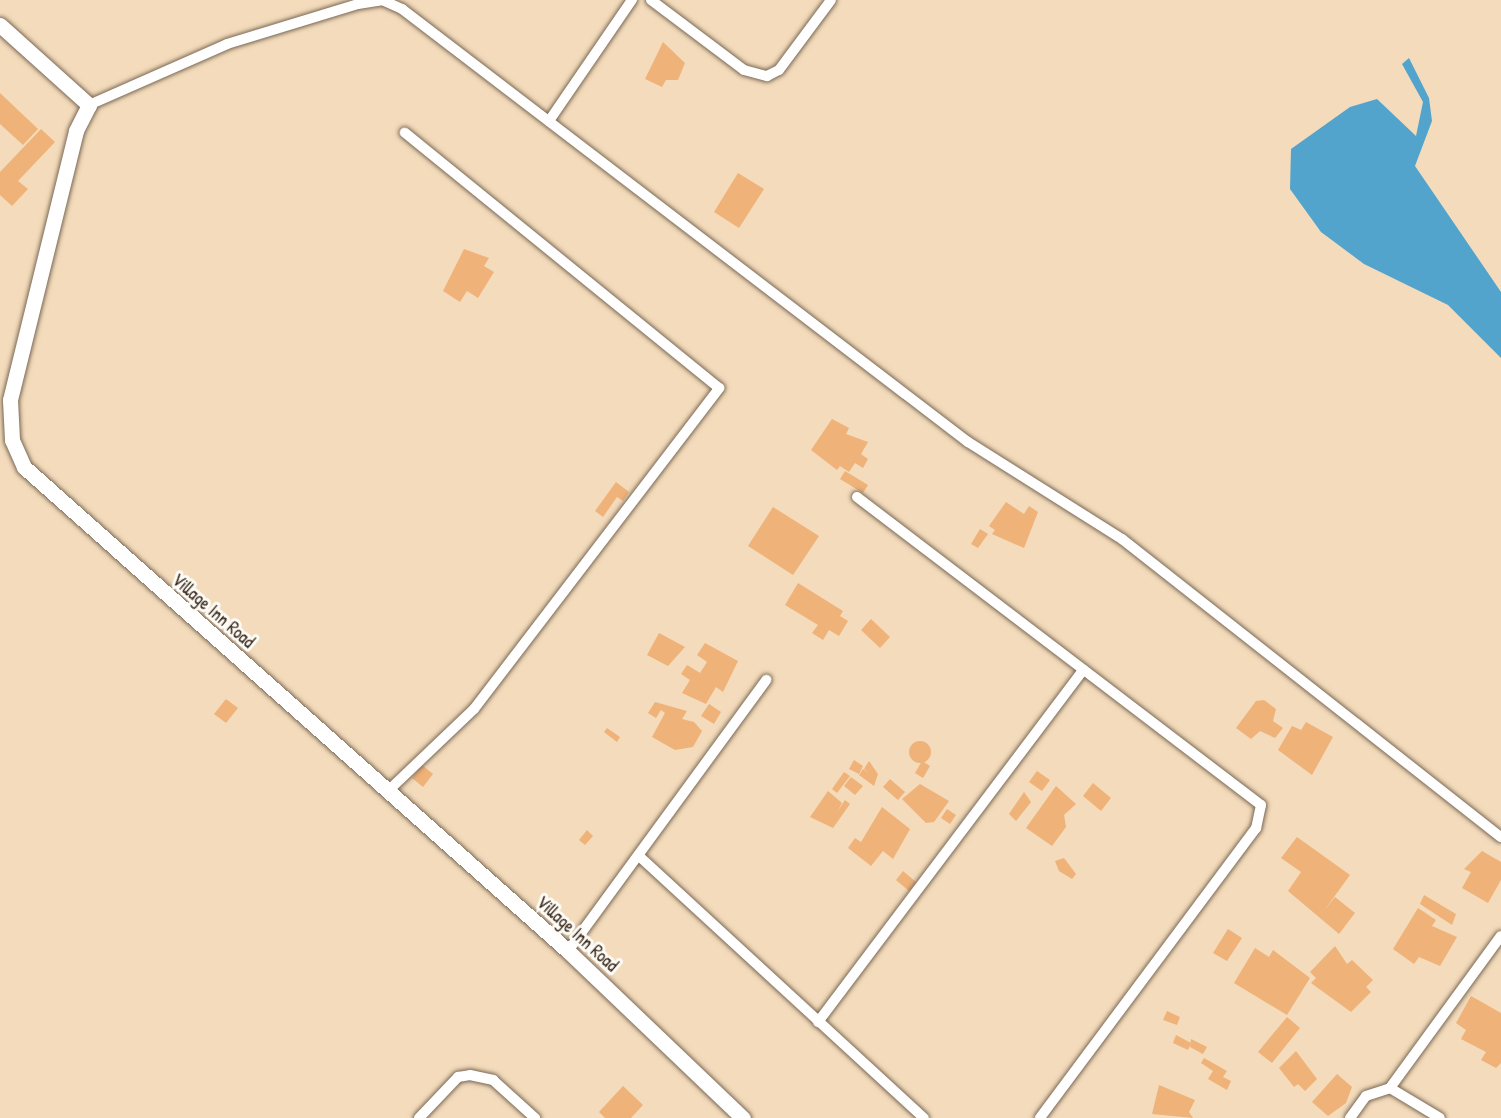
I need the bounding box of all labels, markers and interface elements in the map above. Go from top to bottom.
street label: Village Inn Road [167,569,259,653]
street label: Village Inn Road [532,892,622,976]

